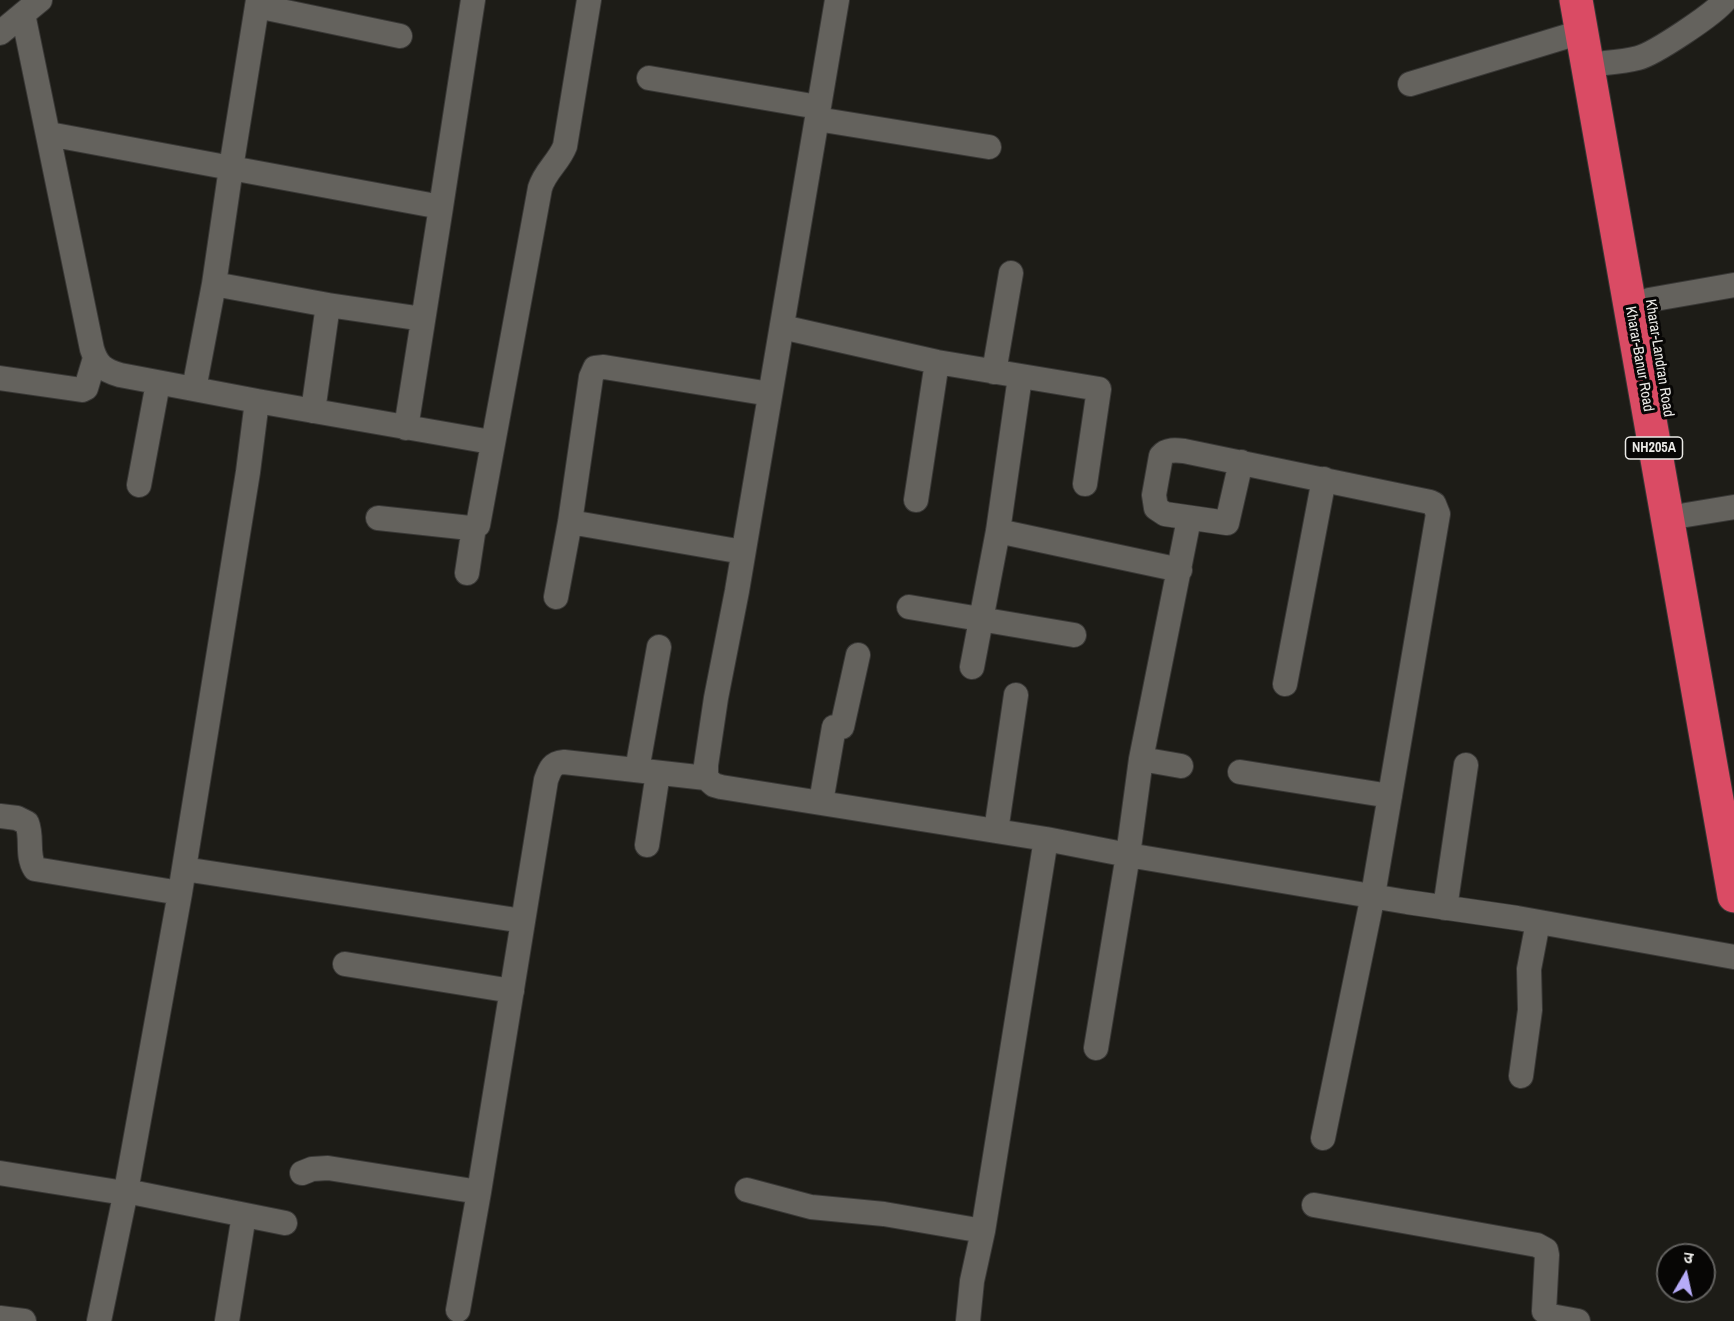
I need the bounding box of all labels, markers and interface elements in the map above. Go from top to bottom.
street label: Kharar-Landran Road [1641,298,1677,418]
street label: Kharar-Banur Road [1621,305,1657,413]
road number: NH205A [1626,437,1682,459]
north arrow [1656,1243,1716,1303]
text: उ [1682,1246,1695,1269]

